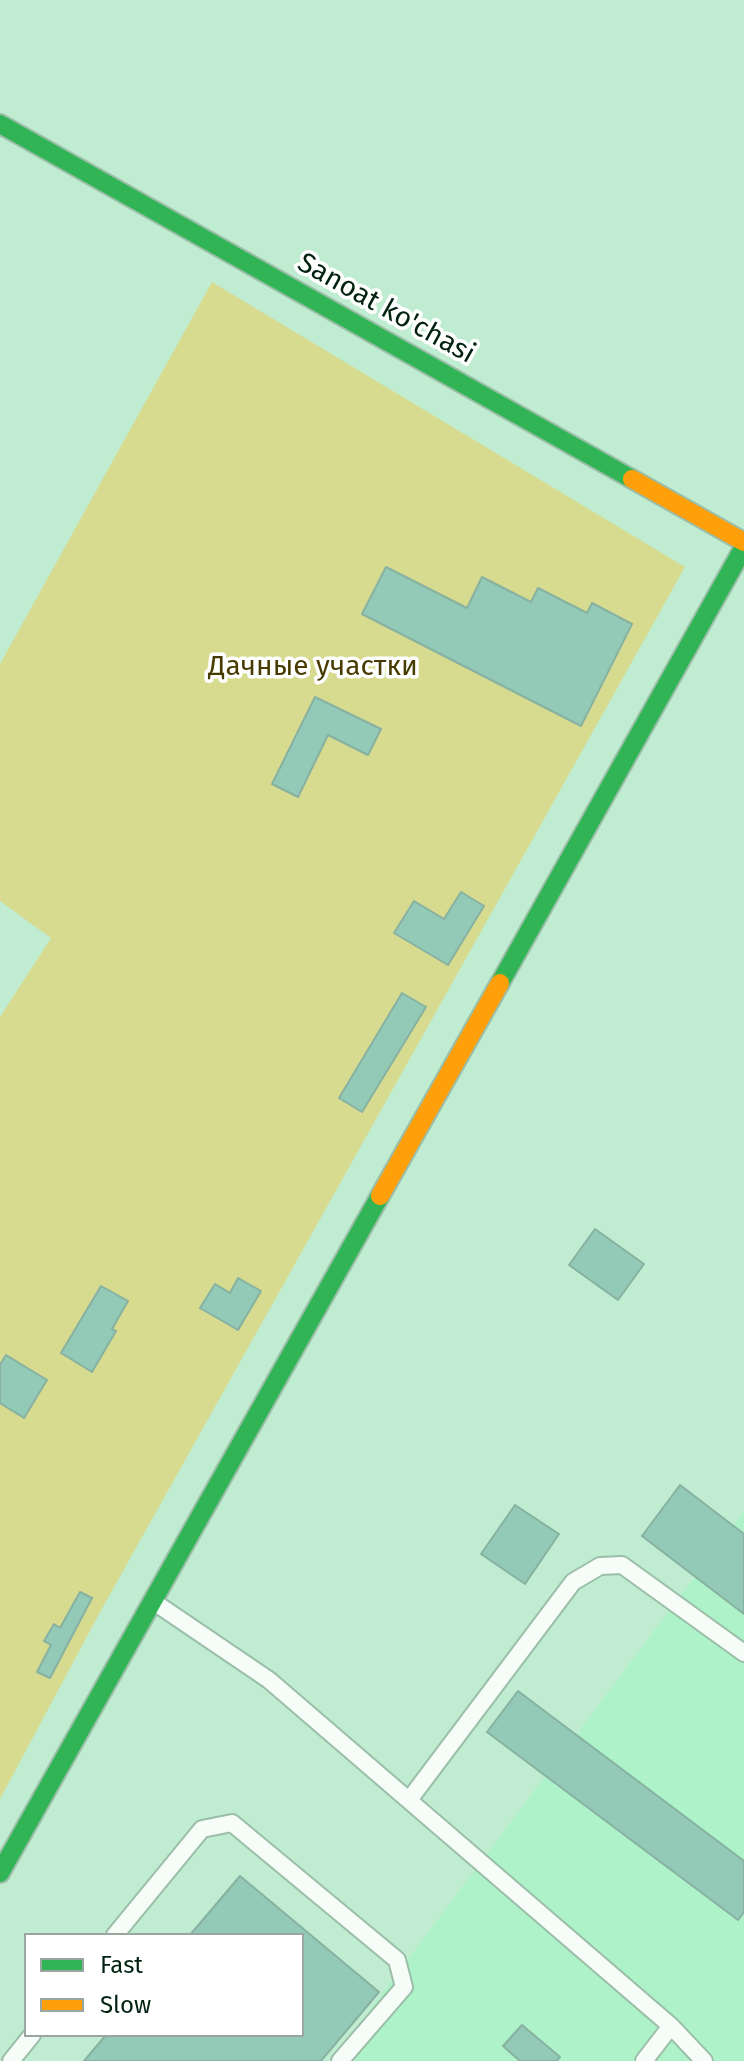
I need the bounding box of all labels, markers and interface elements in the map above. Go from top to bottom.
street label: Sanoat ko'chasi [292,246,480,372]
park label: Дачные участки [208,650,418,684]
legend [24,1933,304,2037]
text: Fast [100,1951,143,1979]
text: Slow [100,1991,151,2019]

